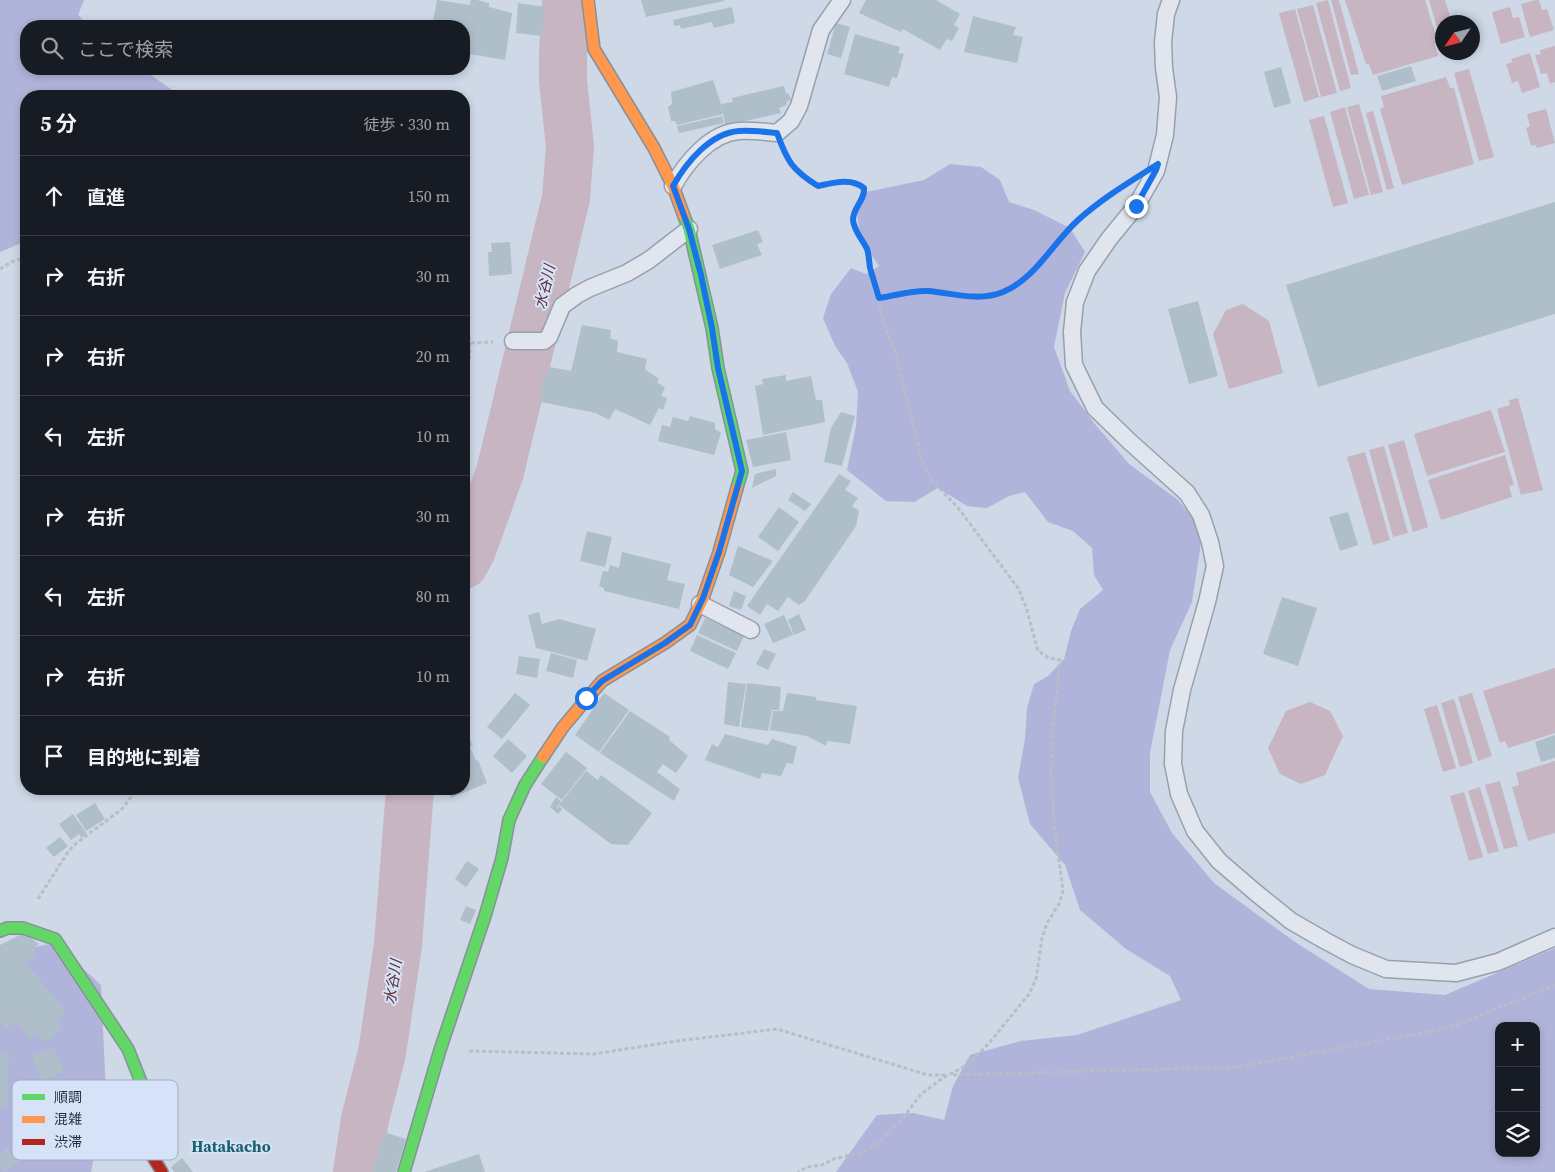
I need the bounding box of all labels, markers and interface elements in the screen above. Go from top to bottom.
north arrow [1435,15,1480,60]
search box [20,20,470,75]
icon: search [38,34,66,62]
text: ここで検索 [78,36,173,62]
text: 5 分 [40,109,77,138]
text: 徒歩 · 330 m [364,113,450,135]
icon: ahead [40,182,68,210]
text: 直進 [87,184,125,210]
text: 150 m [408,185,450,207]
route end [1125,195,1148,218]
water label: 水谷川 [529,261,560,311]
icon: right [40,262,68,290]
text: 右折 [87,264,125,290]
text: 30 m [416,265,450,287]
icon: right [40,342,68,370]
text: 右折 [87,344,125,370]
text: 20 m [416,345,450,367]
icon: left [40,422,68,450]
text: 左折 [87,424,125,450]
text: 10 m [416,425,450,447]
icon: right [40,502,68,530]
text: 右折 [87,504,125,530]
text: 30 m [416,505,450,527]
icon: left [40,582,68,610]
text: 左折 [87,584,125,610]
text: 80 m [416,585,450,607]
icon: right [40,662,68,690]
text: 右折 [87,664,125,690]
text: 10 m [416,665,450,687]
route start [575,687,598,710]
icon: arrive [40,742,68,770]
text: 目的地に到着 [87,744,201,770]
water label: 水谷川 [379,956,407,1006]
map controls [1495,1022,1540,1157]
button: + [1495,1022,1540,1067]
button: − [1495,1067,1540,1112]
legend [12,1080,178,1160]
text: 順調 [54,1087,82,1107]
text: 混雑 [54,1109,82,1129]
button: layers [1495,1112,1540,1157]
text: 渋滞 [54,1132,82,1152]
district label: Hatakacho [191,1135,271,1157]

